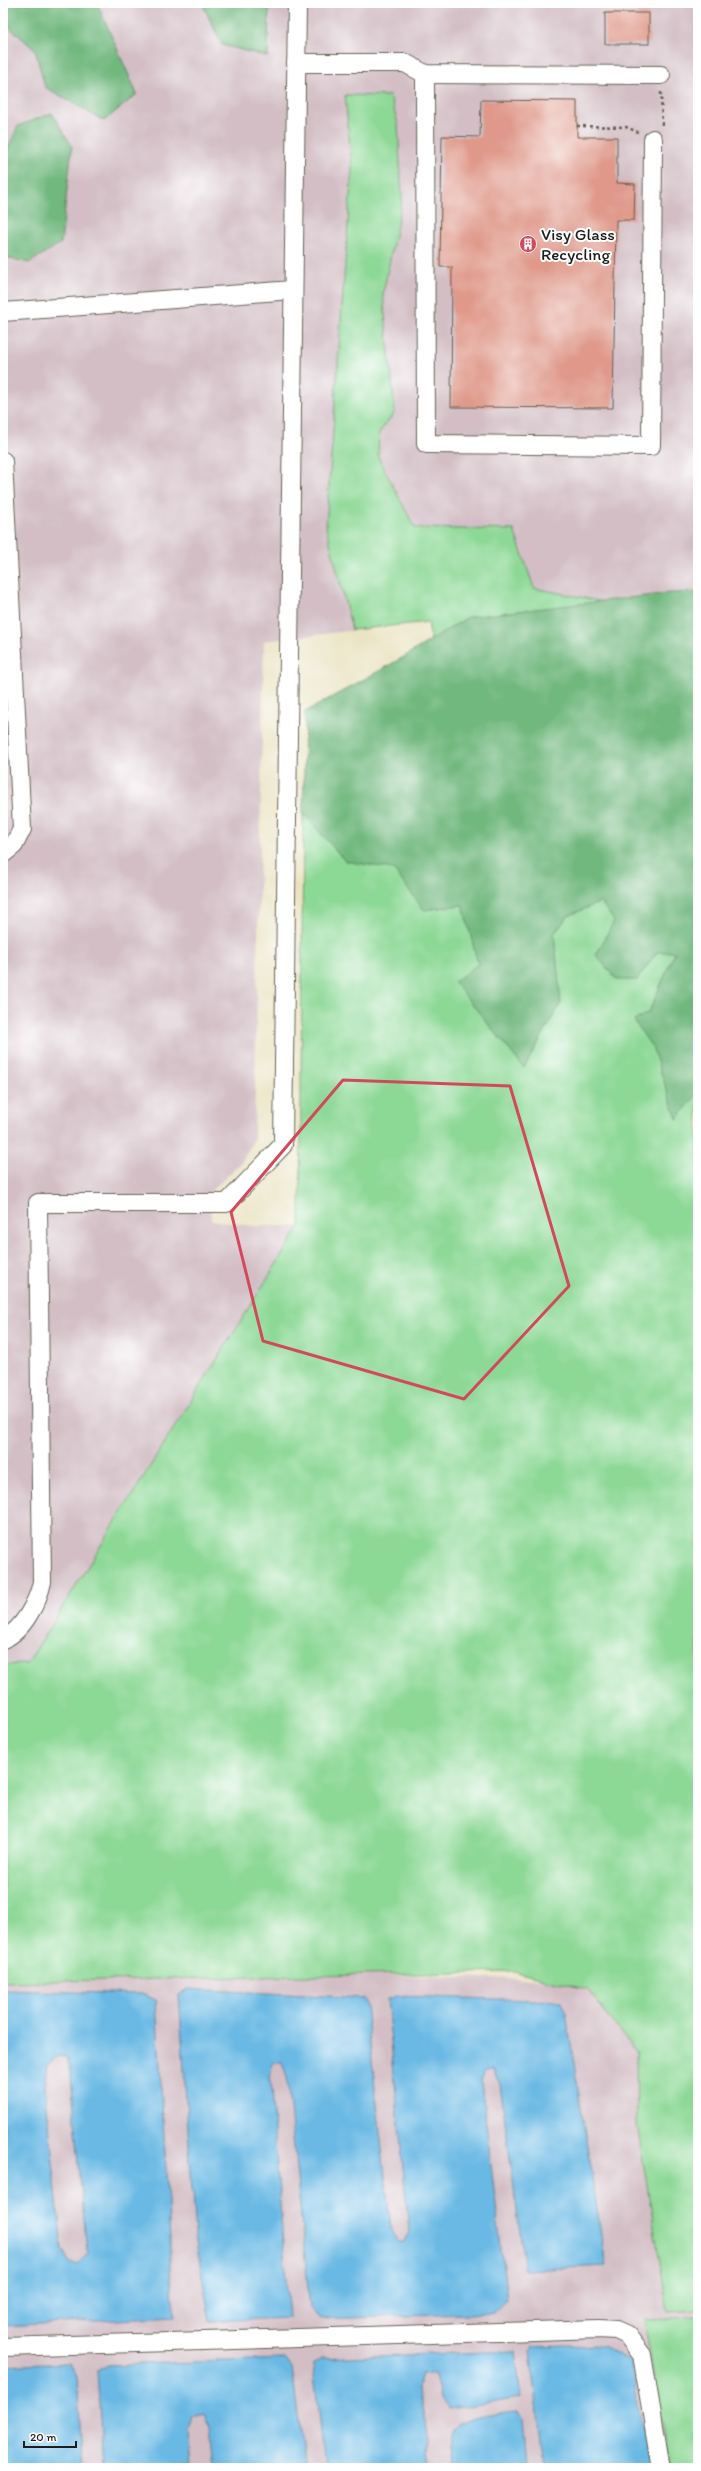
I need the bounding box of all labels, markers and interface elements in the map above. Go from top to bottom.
place label: Visy Glass Recycling [541,224,615,264]
building icon: Visy Glass Recycling [518,234,538,254]
scale bar [24,2423,76,2449]
text: 20 m [30,2430,57,2444]

